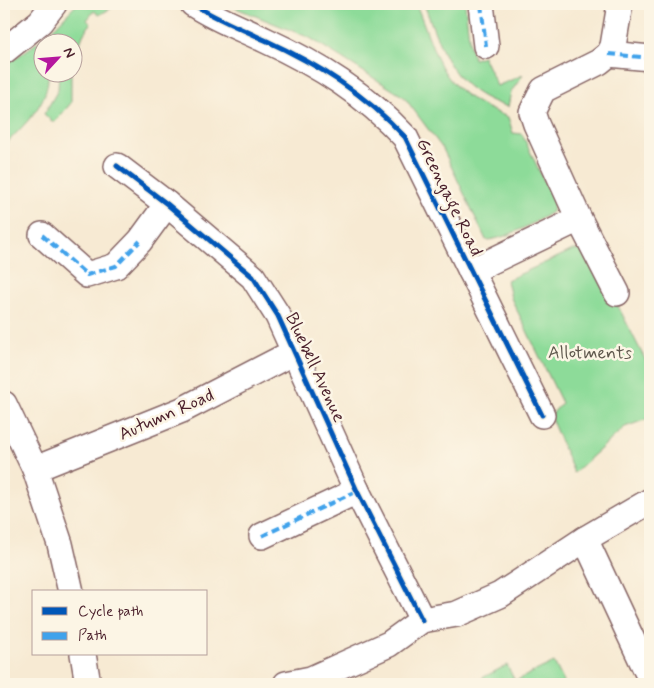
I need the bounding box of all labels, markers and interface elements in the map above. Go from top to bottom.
north arrow [32,32,82,82]
text: N [59,45,79,61]
street label: Greengage Road [408,134,488,261]
street label: Bluebell Avenue [279,309,351,426]
park label: Allotments [548,341,632,365]
street label: Autumn Road [115,383,218,447]
legend [32,590,208,656]
text: Cycle path [78,602,143,622]
text: Path [78,626,107,646]

